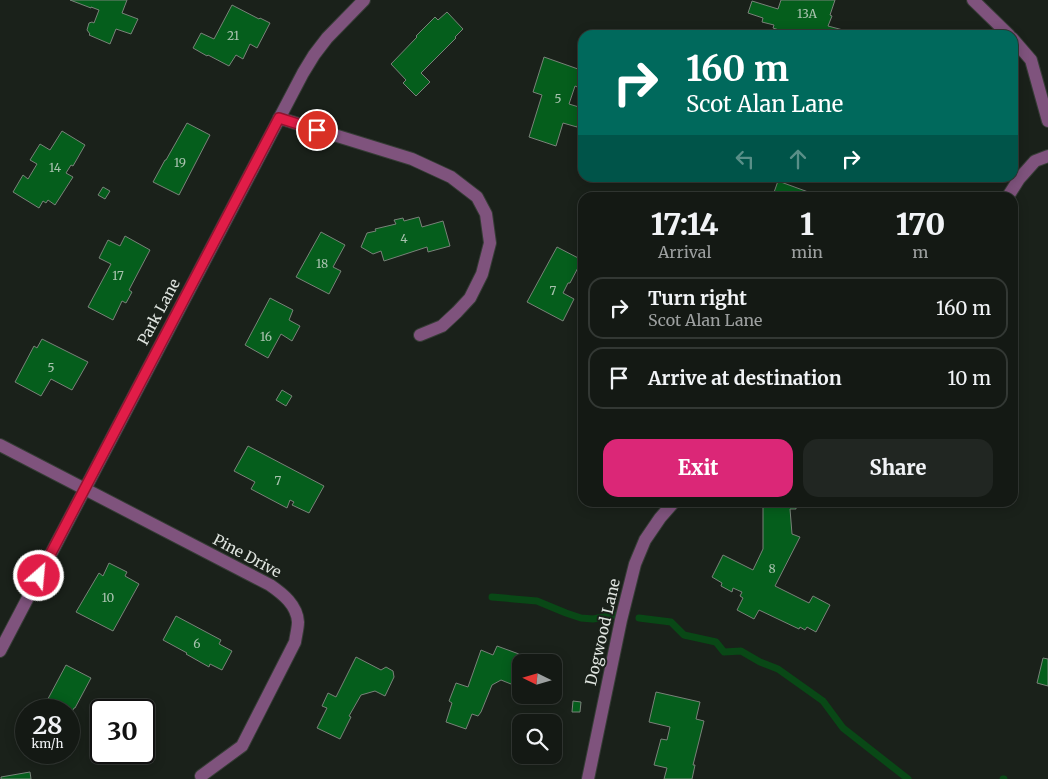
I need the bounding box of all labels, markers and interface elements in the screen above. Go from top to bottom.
house number: 13A [797,6,818,21]
house number: 21 [227,28,240,43]
text: 160 m [686,47,789,91]
icon: right [603,50,668,115]
text: Scot Alan Lane [686,90,843,118]
house number: 5 [554,91,562,106]
pin [296,109,338,151]
icon: arrive [303,116,331,144]
icon: left [731,145,759,173]
icon: ahead [784,145,812,173]
icon: right [837,145,865,173]
house number: 19 [174,155,186,170]
house number: 14 [49,160,62,175]
text: 17:14 [651,205,719,243]
text: 1 [800,205,814,243]
text: 170 [896,205,945,243]
house number: 4 [400,231,408,246]
text: Arrival [658,242,711,262]
text: min [791,242,823,262]
text: m [913,242,928,262]
house number: 18 [316,256,328,271]
house number: 17 [112,268,124,283]
street label: Park Lane [133,275,184,348]
house number: 7 [550,283,557,298]
text: Turn right [648,286,747,310]
icon: right [605,294,633,322]
text: 160 m [936,296,991,320]
text: Scot Alan Lane [648,310,762,330]
house number: 16 [260,329,272,344]
house number: 5 [47,360,55,375]
icon: arrive [605,364,633,392]
text: Arrive at destination [648,366,842,390]
text: 10 m [948,366,991,390]
button: Exit [603,439,793,497]
button: Share [803,439,993,497]
house number: 7 [275,473,282,488]
street label: Pine Drive [210,530,285,582]
position arrow [12,549,64,601]
house number: 8 [768,561,776,576]
street label: Dogwood Lane [581,576,624,687]
house number: 10 [102,590,115,605]
house number: 6 [193,636,201,651]
north arrow [512,654,562,704]
map controls [512,654,562,764]
speed limit sign: 30 [90,699,155,764]
text: 28 [32,709,63,741]
button: search [512,714,562,764]
text: km/h [32,736,63,751]

